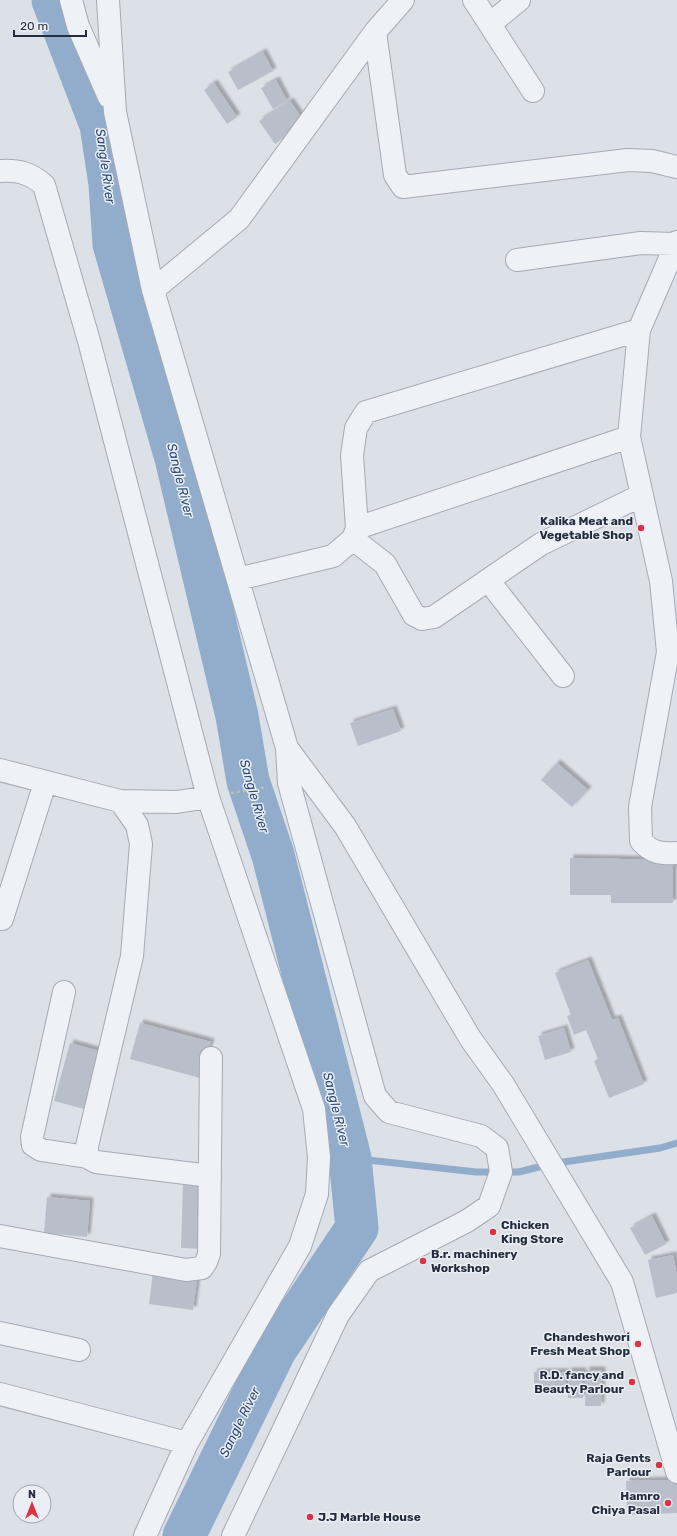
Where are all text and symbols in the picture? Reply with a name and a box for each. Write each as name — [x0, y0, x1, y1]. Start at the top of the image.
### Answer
scale bar — [14, 12, 86, 38]
text: 20 m — [20, 19, 48, 33]
water label: Sangle River — [92, 127, 118, 206]
water label: Sangle River — [163, 442, 197, 520]
place label: Kalika Meat and Vegetable Shop — [539, 514, 633, 542]
marker: Kalika Meat and Vegetable Shop — [636, 523, 646, 533]
water label: Sangle River — [236, 758, 272, 836]
water label: Sangle River — [319, 1071, 353, 1149]
place label: Chicken King Store — [501, 1218, 564, 1246]
marker: Chicken King Store — [488, 1227, 498, 1237]
place label: B.r. machinery Workshop — [431, 1247, 517, 1275]
marker: B.r. machinery Workshop — [418, 1256, 428, 1266]
place label: Chandeshwori Fresh Meat Shop — [530, 1330, 630, 1358]
marker: Chandeshwori Fresh Meat Shop — [633, 1339, 643, 1349]
place label: R.D. fancy and Beauty Parlour — [534, 1368, 625, 1396]
marker: R.D. fancy and Beauty Parlour — [627, 1377, 637, 1387]
water label: Sangle River — [216, 1384, 264, 1460]
place label: Raja Gents Parlour — [586, 1451, 652, 1479]
marker: Raja Gents Parlour — [654, 1460, 664, 1470]
north arrow — [12, 1484, 52, 1524]
text: N — [28, 1488, 36, 1501]
place label: Hamro Chiya Pasal — [592, 1489, 660, 1517]
marker: Hamro Chiya Pasal — [663, 1498, 673, 1508]
place label: J.J Marble House — [318, 1510, 421, 1524]
marker: J.J Marble House — [305, 1512, 315, 1522]

